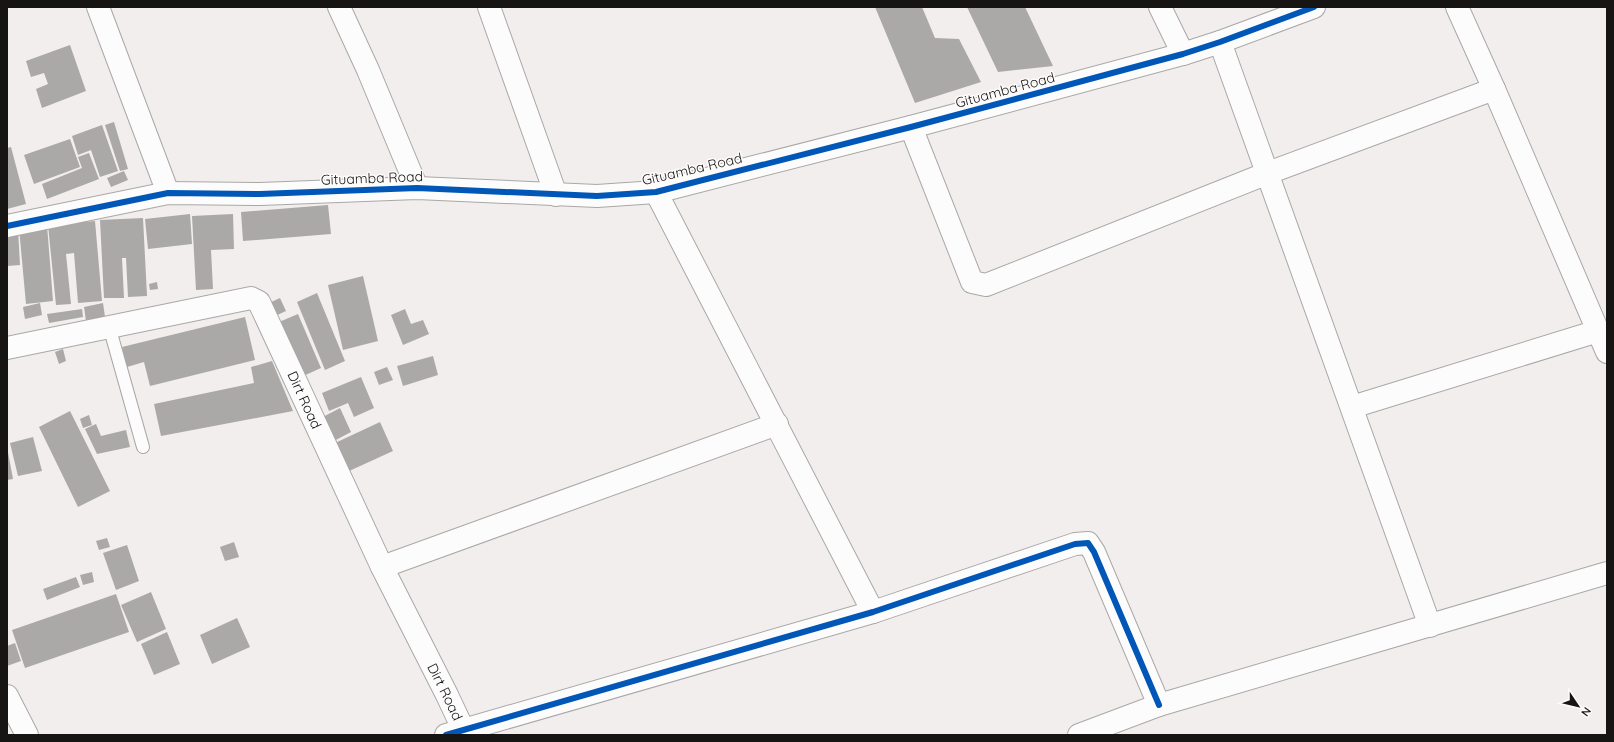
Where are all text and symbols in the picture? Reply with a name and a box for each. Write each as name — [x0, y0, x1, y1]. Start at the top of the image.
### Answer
street label: Gituamba Road — [953, 68, 1057, 112]
street label: Gituamba Road — [640, 149, 744, 189]
street label: Gituamba Road — [321, 167, 423, 189]
street label: Dirt Road — [283, 368, 326, 432]
street label: Dirt Road — [423, 660, 467, 723]
north arrow — [1558, 686, 1598, 726]
text: N — [1578, 704, 1594, 719]

